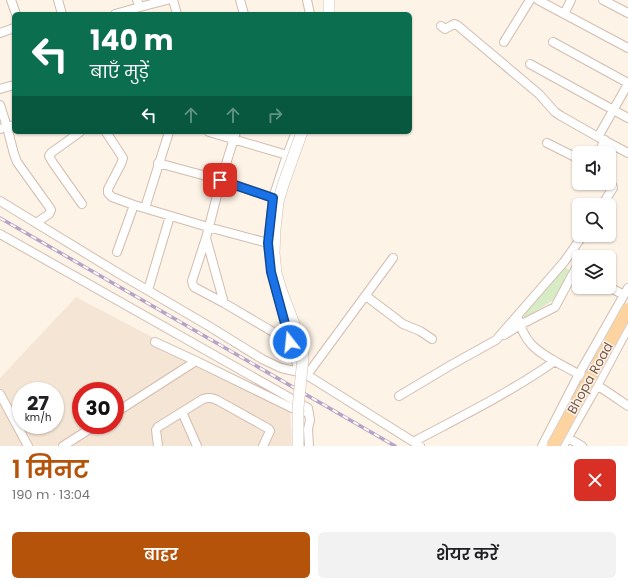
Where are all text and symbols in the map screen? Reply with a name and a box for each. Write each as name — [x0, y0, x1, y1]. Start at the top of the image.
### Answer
text: 140 m — [90, 21, 173, 60]
icon: left — [24, 28, 76, 80]
text: बाएँ मुड़ें — [90, 59, 149, 84]
icon: left — [138, 104, 160, 126]
icon: ahead — [180, 104, 202, 126]
icon: ahead — [222, 104, 244, 126]
icon: right — [264, 104, 286, 126]
map controls — [572, 146, 616, 294]
button: sound — [572, 146, 616, 190]
pin — [203, 163, 237, 197]
icon: arrive — [209, 169, 231, 191]
button: search — [572, 198, 616, 242]
button: layers — [572, 250, 616, 294]
position arrow — [269, 321, 311, 363]
street label: Bhopa Road — [562, 339, 618, 417]
speed limit sign: 30 — [72, 382, 124, 434]
text: 27 — [27, 389, 49, 417]
text: km/h — [25, 410, 51, 425]
text: 1 मिनट — [12, 453, 89, 486]
button: close — [574, 459, 616, 501]
text: 190 m · 13:04 — [12, 485, 90, 504]
button: बाहर — [12, 532, 310, 578]
button: शेयर करें — [318, 532, 616, 578]

